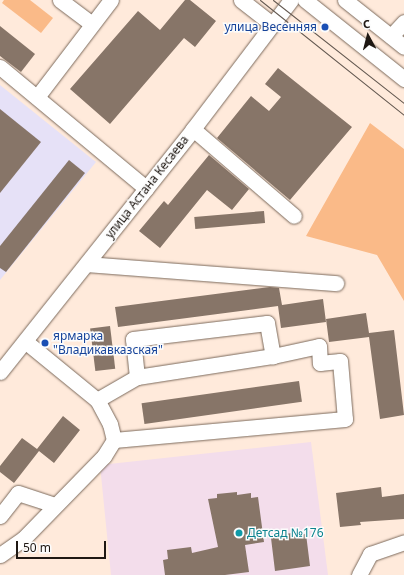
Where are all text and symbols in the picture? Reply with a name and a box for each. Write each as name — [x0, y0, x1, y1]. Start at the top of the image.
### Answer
north arrow — [348, 16, 388, 56]
text: С — [362, 16, 371, 31]
place label: улица Весенняя — [224, 20, 317, 34]
marker: улица Весенняя — [320, 22, 330, 32]
street label: улица Астана Кесаева — [102, 133, 192, 241]
place label: ярмарка "Владикавказская" — [53, 329, 163, 357]
marker: ярмарка "Владикавказская" — [40, 338, 50, 348]
place label: Детсад №176 — [247, 526, 324, 540]
marker: Детсад №176 — [234, 528, 244, 538]
scale bar — [18, 533, 108, 559]
text: 50 m — [23, 539, 51, 556]

